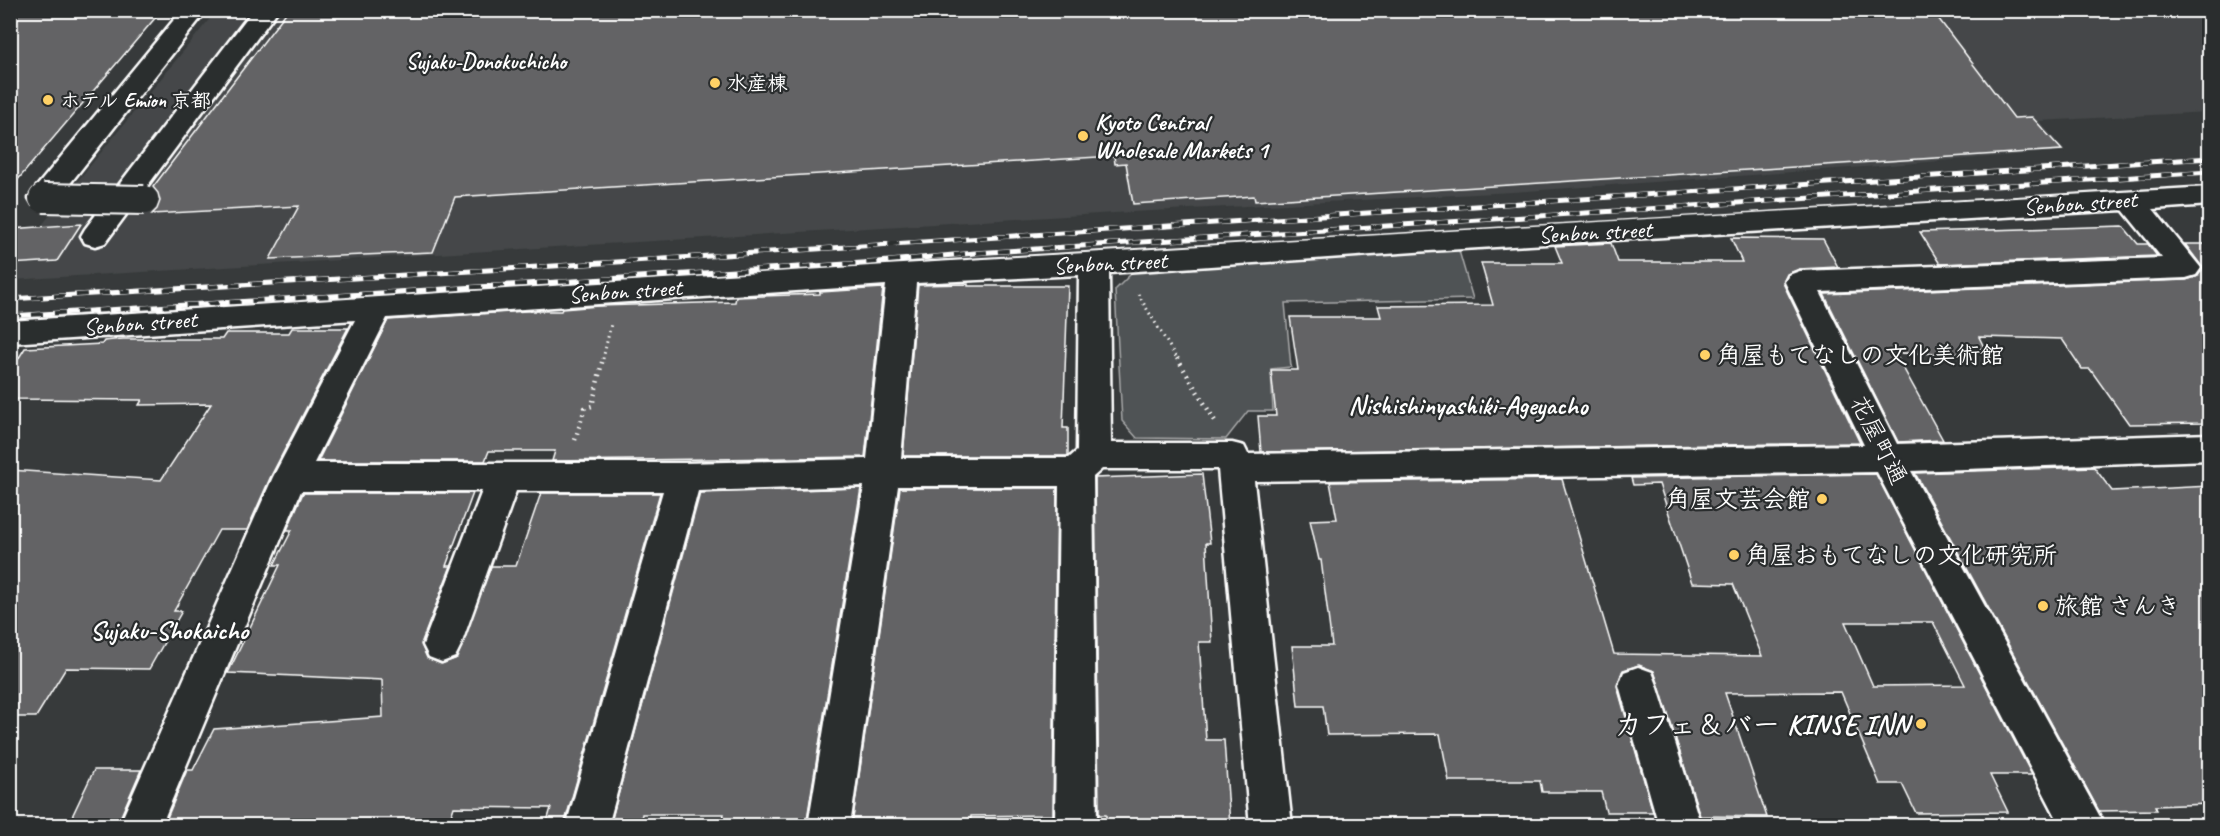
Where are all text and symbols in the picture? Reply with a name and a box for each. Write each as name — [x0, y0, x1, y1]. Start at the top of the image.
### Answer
district label: Sujaku-Donokuchicho — [406, 48, 568, 76]
place label: 水産棟 — [727, 71, 788, 96]
marker: 水産棟 — [708, 76, 722, 90]
place label: ホテル Emion 京都 — [60, 88, 211, 113]
marker: ホテル Emion 京都 — [41, 93, 55, 107]
place label: Kyoto Central Wholesale Markets 1 — [1095, 107, 1271, 165]
marker: Kyoto Central Wholesale Markets 1 — [1076, 129, 1090, 143]
street label: Senbon street — [2022, 184, 2140, 222]
street label: Senbon street — [1537, 214, 1655, 250]
street label: Senbon street — [1052, 245, 1170, 281]
street label: Senbon street — [567, 272, 685, 310]
street label: Senbon street — [82, 304, 200, 342]
place label: 角屋もてなしの文化美術館 — [1717, 340, 2004, 370]
marker: 角屋もてなしの文化美術館 — [1698, 348, 1712, 362]
district label: Nishishinyashiki-Ageyacho — [1349, 389, 1589, 422]
street label: 花屋町通 — [1844, 390, 1914, 490]
place label: 角屋文芸会館 — [1666, 484, 1810, 514]
marker: 角屋文芸会館 — [1815, 492, 1829, 506]
place label: 角屋おもてなしの文化研究所 — [1746, 540, 2057, 570]
marker: 角屋おもてなしの文化研究所 — [1727, 548, 1741, 562]
place label: 旅館 さんき — [2055, 591, 2181, 621]
marker: 旅館 さんき — [2036, 599, 2050, 613]
district label: Sujaku-Shokaicho — [90, 614, 250, 647]
place label: カフェ＆バー KINSE INN — [1614, 707, 1914, 742]
marker: カフェ＆バー KINSE INN — [1914, 717, 1928, 731]

